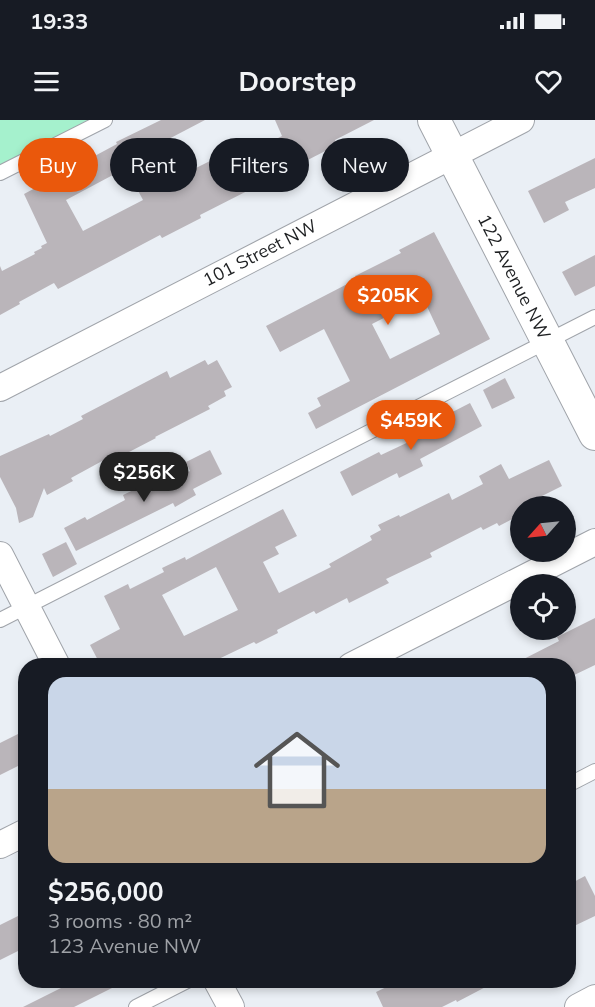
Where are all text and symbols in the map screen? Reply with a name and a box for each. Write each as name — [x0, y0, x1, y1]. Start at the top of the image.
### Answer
text: 19:33 — [30, 7, 88, 35]
text: Doorstep — [238, 64, 357, 98]
icon: menu — [30, 65, 63, 98]
icon: heart — [532, 65, 565, 98]
chip: Buy — [18, 138, 98, 192]
chip: Rent — [110, 138, 197, 192]
chip: Filters — [209, 138, 309, 192]
chip: New — [321, 138, 409, 192]
street label: 122 Avenue NW — [473, 210, 556, 343]
street label: 101 Street NW — [199, 214, 321, 291]
pin: $205K — [346, 275, 430, 326]
text: $205K — [357, 282, 419, 307]
pin: $459K — [369, 400, 453, 451]
text: $459K — [380, 407, 442, 432]
pin: $256K — [102, 452, 186, 503]
text: $256K — [113, 459, 175, 484]
north arrow — [510, 496, 576, 562]
map controls — [510, 496, 576, 640]
button: locate — [510, 574, 576, 640]
icon: home — [243, 716, 351, 824]
text: $256,000 — [48, 875, 164, 908]
text: 3 rooms · 80 m² — [48, 908, 192, 933]
text: 123 Avenue NW — [48, 933, 201, 958]

